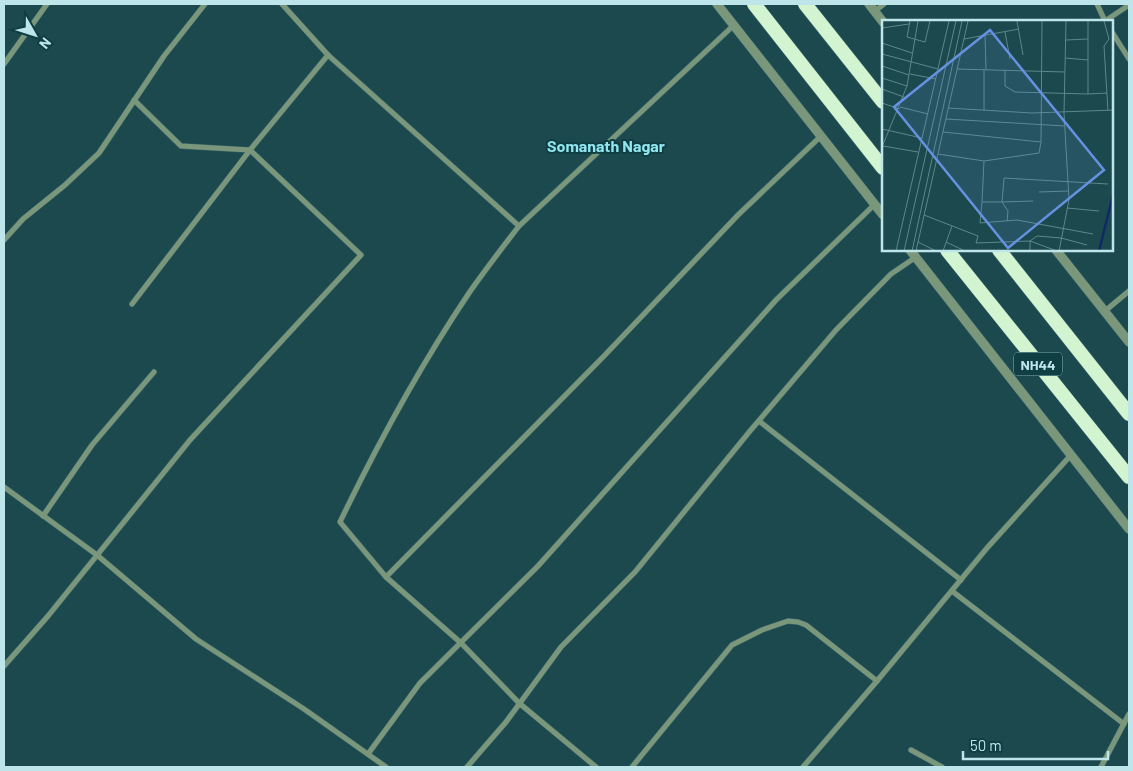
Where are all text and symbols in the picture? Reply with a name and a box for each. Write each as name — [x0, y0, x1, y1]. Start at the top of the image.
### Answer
north arrow — [10, 10, 60, 60]
inset map — [882, 20, 1113, 251]
text: N — [36, 35, 55, 52]
district label: Somanath Nagar — [547, 136, 665, 155]
road number: NH44 — [1014, 352, 1062, 376]
scale bar — [963, 728, 1108, 760]
text: 50 m — [970, 736, 1002, 754]

